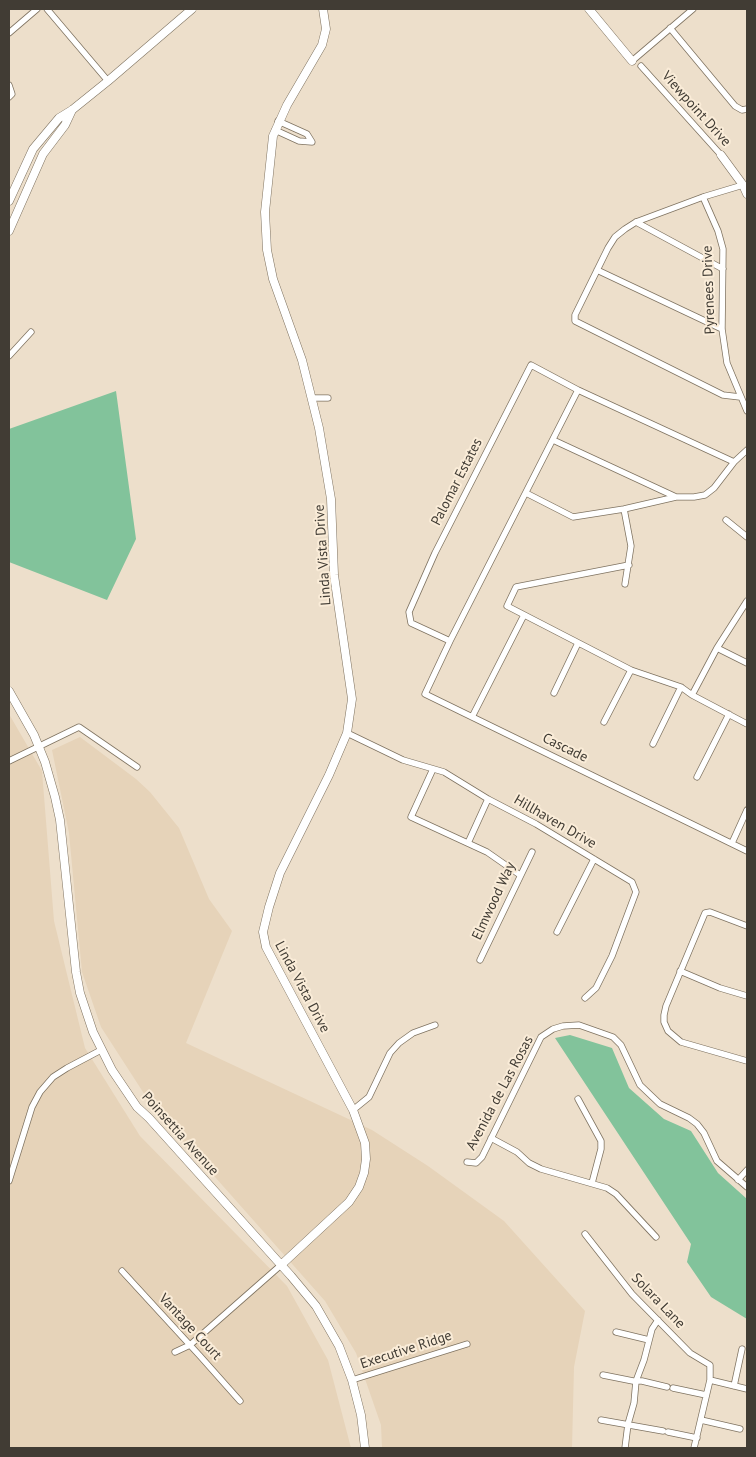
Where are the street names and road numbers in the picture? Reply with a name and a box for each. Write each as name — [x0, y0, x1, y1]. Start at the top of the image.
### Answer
street label: Viewpoint Drive — [658, 68, 734, 150]
street label: Pyrenees Drive — [699, 245, 719, 335]
street label: Palomar Estates — [428, 436, 486, 528]
street label: Linda Vista Drive — [311, 504, 335, 606]
street label: Cascade — [540, 730, 590, 766]
street label: Hillhaven Drive — [511, 792, 599, 852]
street label: Elmwood Way — [469, 859, 519, 943]
street label: Linda Vista Drive — [271, 938, 333, 1036]
street label: Avenida de Las Rosas — [463, 1033, 537, 1153]
street label: Poinsettia Avenue — [138, 1089, 222, 1179]
street label: Solara Lane — [628, 1270, 688, 1332]
street label: Vantage Court — [155, 1290, 225, 1364]
street label: Executive Ridge — [358, 1327, 454, 1373]

